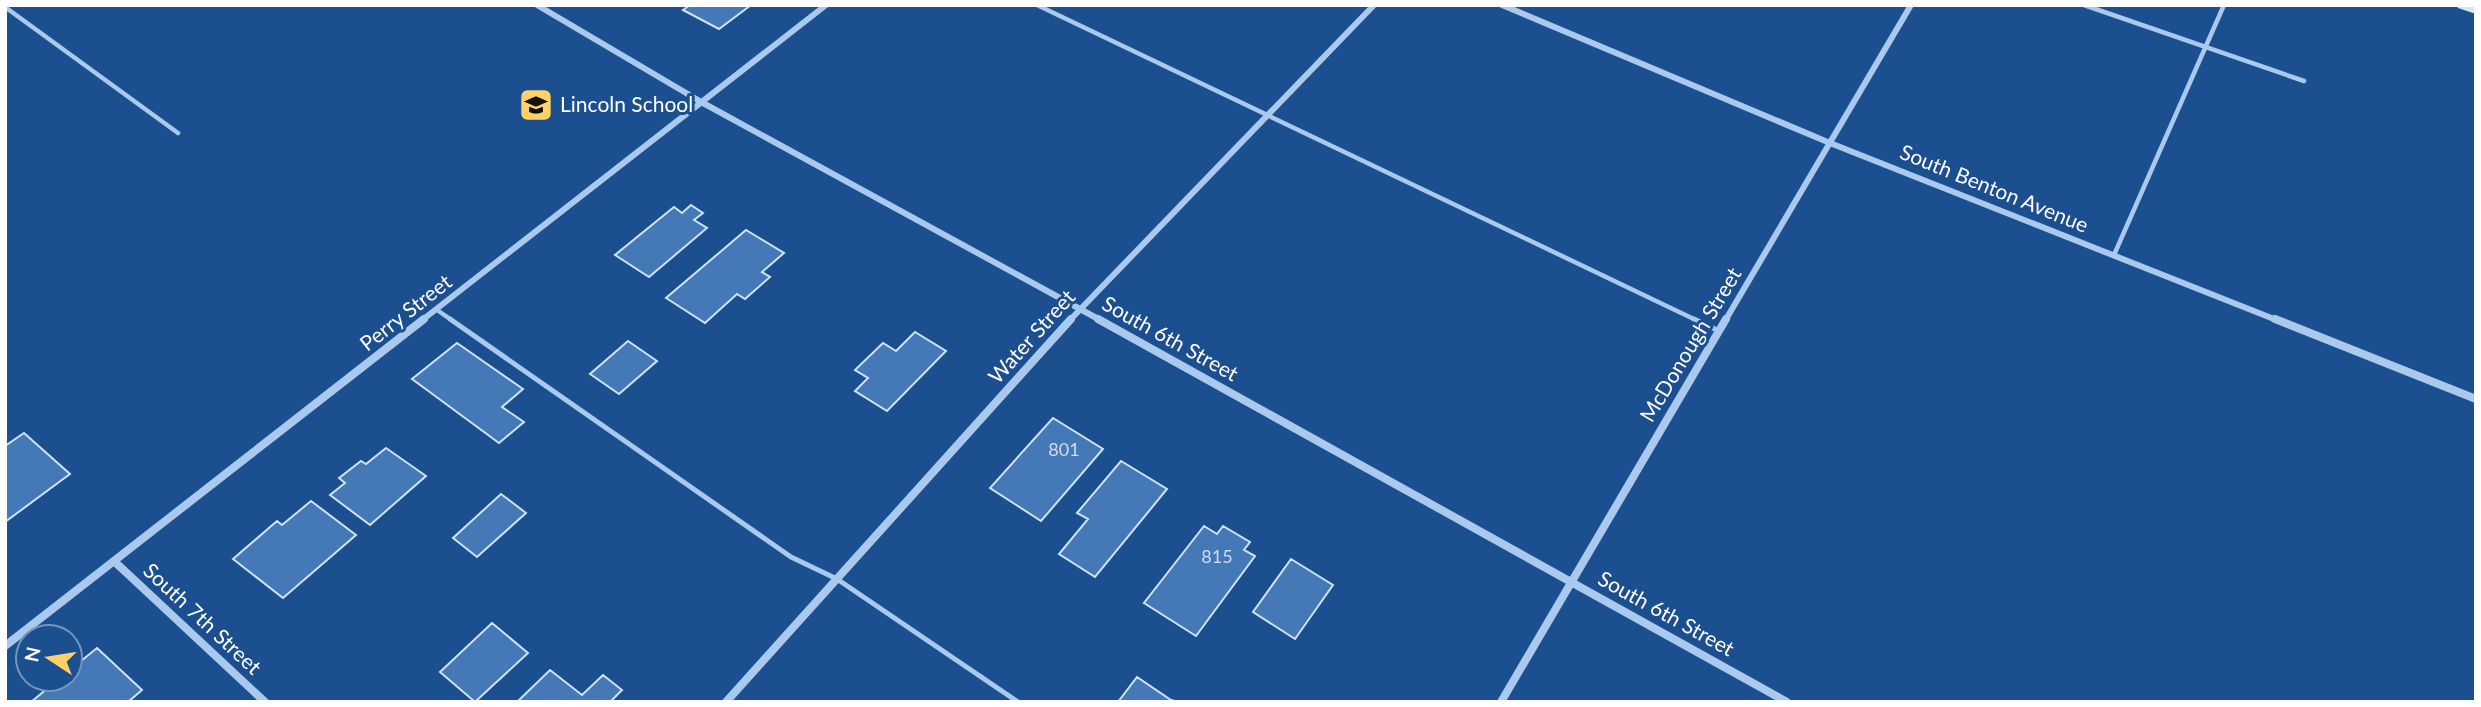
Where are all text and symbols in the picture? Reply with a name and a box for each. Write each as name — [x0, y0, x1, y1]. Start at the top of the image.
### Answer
school or university icon: Lincoln School — [517, 86, 555, 124]
place label: Lincoln School — [560, 91, 693, 116]
street label: South Benton Avenue — [1897, 138, 2092, 237]
street label: McDonough Street — [1634, 262, 1746, 426]
street label: Perry Street — [354, 268, 456, 355]
street label: Water Street — [982, 284, 1080, 388]
street label: South 6th Street — [1098, 290, 1244, 386]
house number: 801 — [1048, 438, 1080, 460]
house number: 815 — [1201, 545, 1233, 567]
street label: South 7th Street — [139, 557, 267, 679]
street label: South 6th Street — [1594, 565, 1740, 661]
north arrow — [14, 623, 84, 693]
text: N — [19, 645, 45, 664]

